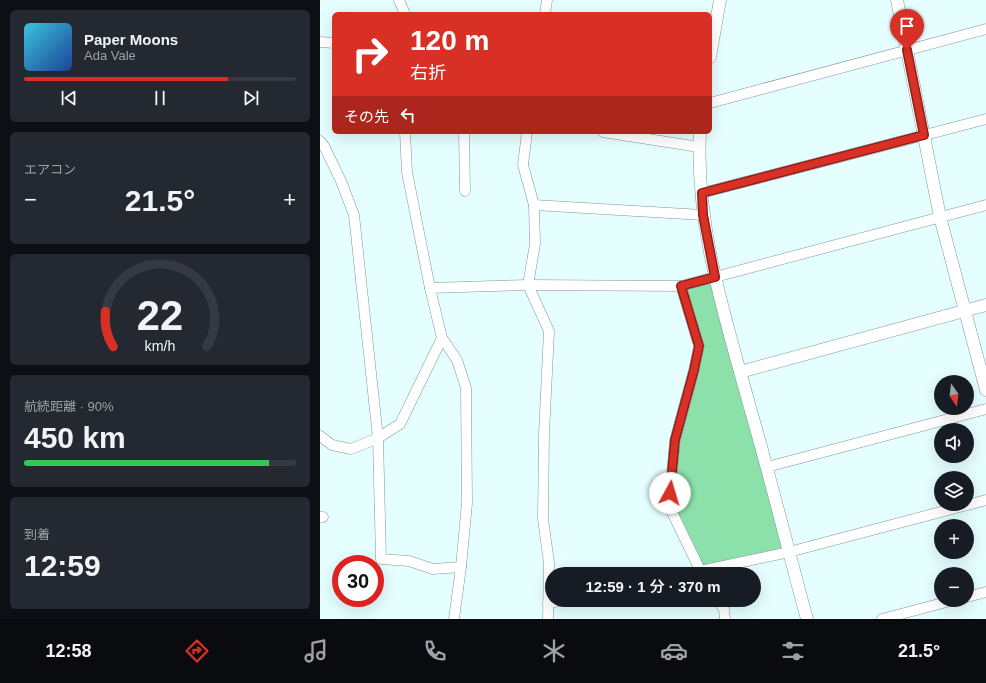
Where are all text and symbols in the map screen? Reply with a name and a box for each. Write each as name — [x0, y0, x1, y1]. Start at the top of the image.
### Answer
pin — [890, 9, 924, 50]
icon: arrive — [896, 15, 918, 37]
text: 120 m — [410, 25, 489, 56]
icon: right — [344, 28, 396, 80]
text: Paper Moons — [84, 31, 178, 48]
text: Ada Vale — [84, 48, 136, 63]
text: 右折 — [410, 63, 446, 83]
icon: previous — [58, 87, 80, 109]
icon: pause — [149, 87, 171, 109]
icon: next — [240, 87, 262, 109]
icon: left — [397, 104, 419, 126]
text: その先 — [344, 108, 389, 125]
text: エアコン — [24, 162, 76, 177]
text: 21.5° — [125, 184, 195, 217]
text: − — [24, 187, 37, 212]
text: + — [283, 187, 296, 212]
text: 22 — [137, 292, 183, 339]
text: km/h — [145, 338, 176, 354]
north arrow — [934, 375, 974, 415]
map controls — [934, 375, 974, 607]
text: 航続距離 · 90% — [24, 399, 114, 414]
text: 450 km — [24, 421, 126, 454]
button: sound — [934, 423, 974, 463]
button: layers — [934, 471, 974, 511]
position arrow — [649, 472, 691, 514]
button: + — [934, 519, 974, 559]
text: 到着 — [24, 527, 50, 542]
text: 12:59 — [24, 549, 101, 582]
speed limit sign: 30 — [332, 555, 384, 607]
button: − — [934, 567, 974, 607]
text: 12:59 · 1 分 · 370 m — [585, 578, 721, 595]
icon: directions — [183, 637, 211, 665]
icon: music — [302, 637, 330, 665]
icon: phone — [421, 637, 449, 665]
icon: climate — [540, 637, 568, 665]
icon: car — [660, 637, 688, 665]
icon: filters — [779, 637, 807, 665]
text: 12:58 — [46, 641, 92, 661]
text: 21.5° — [898, 641, 940, 661]

